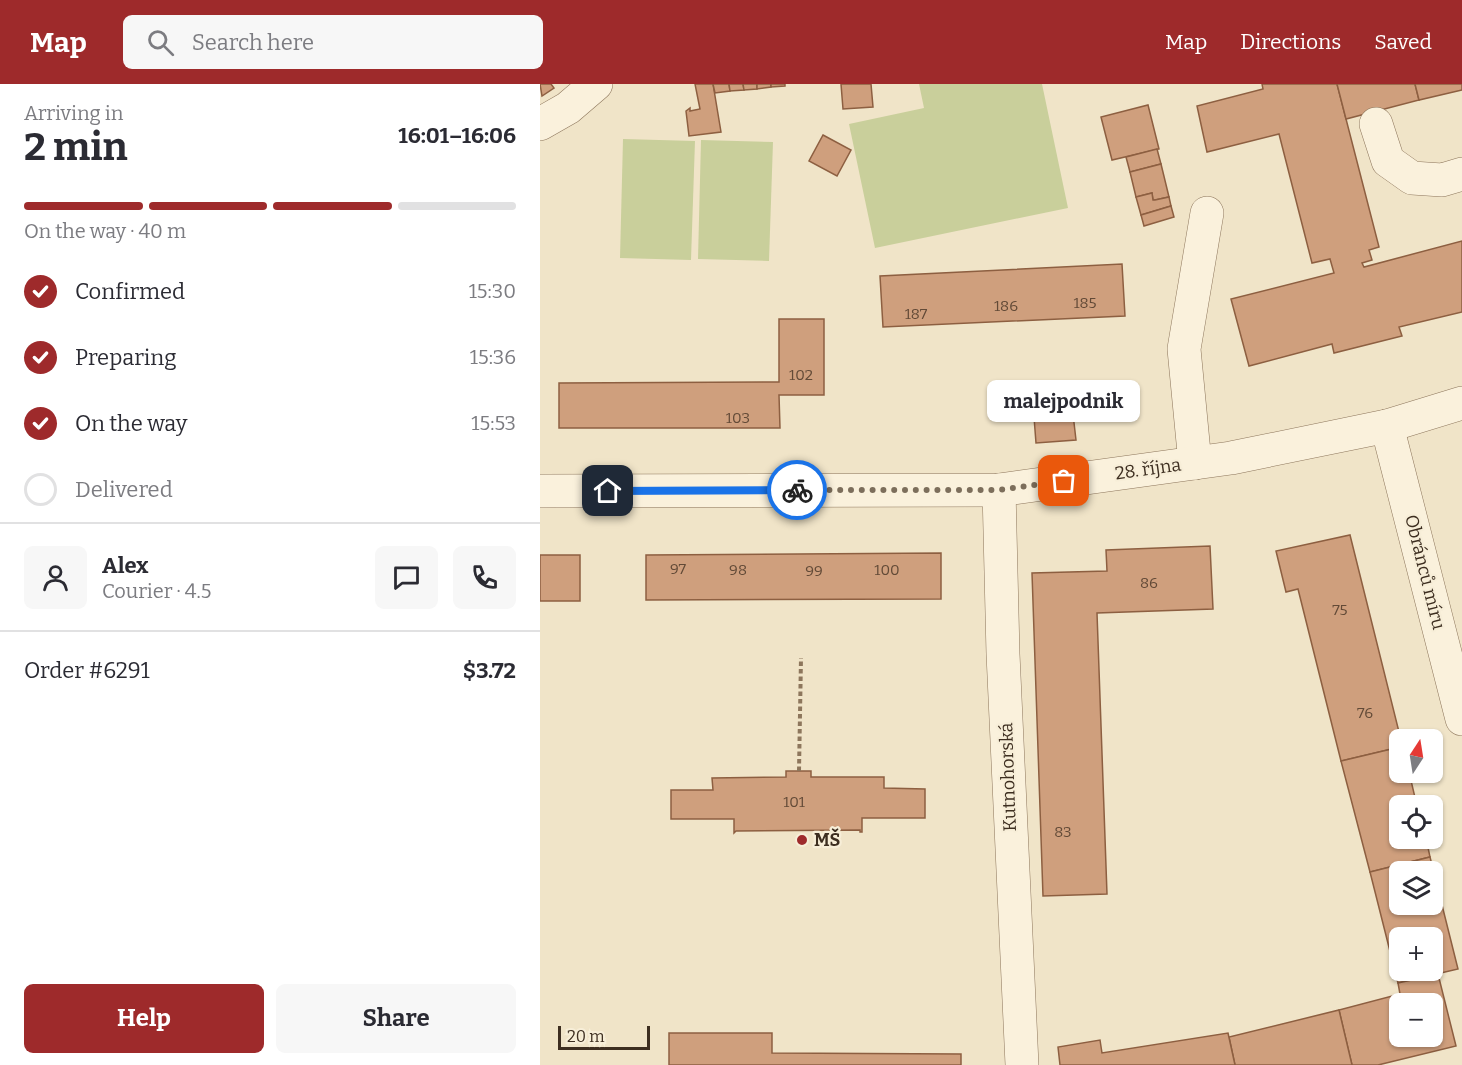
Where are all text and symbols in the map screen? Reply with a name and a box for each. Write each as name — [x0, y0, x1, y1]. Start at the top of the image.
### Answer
search box — [123, 15, 543, 69]
text: Map — [30, 26, 87, 59]
icon: search — [144, 26, 177, 59]
text: Search here — [192, 29, 314, 56]
text: Map — [1165, 29, 1207, 55]
text: Directions — [1240, 29, 1341, 55]
text: Saved — [1374, 29, 1432, 55]
text: Arriving in — [24, 101, 123, 125]
text: 16:01–16:06 — [398, 122, 516, 149]
text: 2 min — [24, 124, 128, 170]
text: On the way · 40 m — [24, 219, 186, 243]
icon: check — [24, 275, 57, 308]
text: Confirmed — [75, 278, 185, 305]
text: 15:30 — [469, 279, 516, 303]
house number: 185 — [1073, 294, 1097, 312]
house number: 186 — [994, 297, 1018, 315]
house number: 187 — [905, 305, 928, 323]
icon: check — [24, 341, 57, 374]
text: Preparing — [75, 344, 177, 371]
text: 15:36 — [470, 345, 516, 369]
house number: 102 — [789, 366, 813, 384]
callout: malejpodnik — [988, 379, 1140, 421]
text: malejpodnik — [1003, 389, 1124, 413]
icon: check — [24, 407, 57, 440]
house number: 103 — [726, 409, 750, 427]
text: On the way — [75, 410, 187, 437]
text: 15:53 — [471, 411, 516, 435]
street label: 28. října — [1114, 453, 1183, 485]
pin — [1038, 455, 1089, 506]
courier — [767, 460, 827, 520]
icon: bag — [1047, 464, 1080, 497]
pin — [582, 465, 633, 516]
icon: home — [591, 474, 624, 507]
icon: bike — [781, 474, 814, 507]
text: Delivered — [75, 476, 173, 503]
street label: Obránců míru — [1400, 512, 1450, 632]
button: person — [24, 546, 87, 609]
button: chat — [375, 546, 438, 609]
button: phone — [453, 546, 516, 609]
text: Alex — [102, 552, 148, 579]
house number: 97 — [670, 560, 687, 578]
house number: 98 — [729, 561, 747, 579]
house number: 100 — [874, 561, 900, 579]
house number: 99 — [805, 562, 823, 580]
house number: 86 — [1140, 574, 1158, 592]
text: Courier · 4.5 — [102, 579, 211, 603]
house number: 75 — [1332, 601, 1348, 619]
text: Order #6291 — [24, 657, 150, 684]
text: $3.72 — [463, 657, 516, 684]
house number: 76 — [1357, 704, 1373, 722]
street label: Kutnohorská — [995, 722, 1021, 832]
north arrow — [1389, 729, 1443, 783]
map controls — [1389, 729, 1443, 1047]
house number: 101 — [783, 793, 805, 811]
button: locate — [1389, 795, 1443, 849]
house number: 83 — [1054, 823, 1072, 841]
place label: MŠ — [814, 828, 840, 851]
marker: MŠ — [795, 833, 809, 847]
button: layers — [1389, 861, 1443, 915]
button: + — [1389, 927, 1443, 981]
button: Help — [24, 984, 264, 1053]
button: Share — [276, 984, 516, 1053]
button: − — [1389, 993, 1443, 1047]
scale bar — [558, 1023, 650, 1050]
text: 20 m — [567, 1027, 604, 1046]

